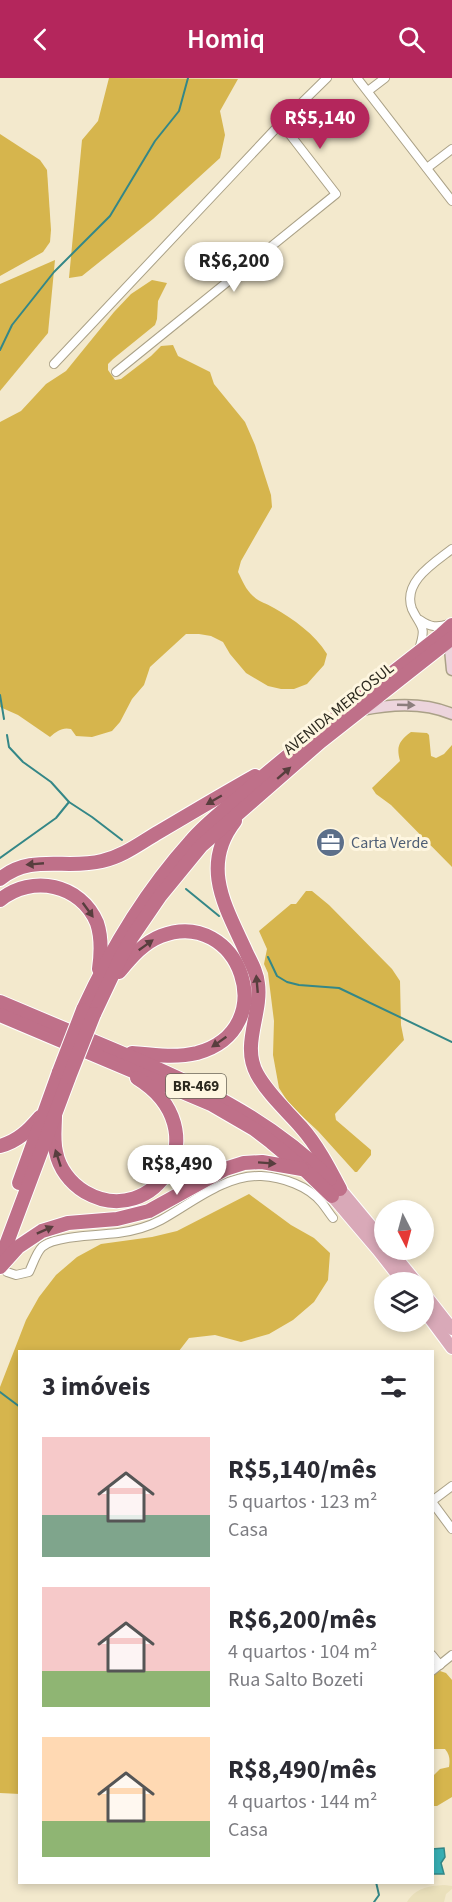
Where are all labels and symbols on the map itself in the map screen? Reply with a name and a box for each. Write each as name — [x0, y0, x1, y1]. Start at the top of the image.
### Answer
pin: R$5,140 — [265, 99, 375, 150]
pin: R$6,200 — [179, 242, 289, 293]
street label: AVENIDA MERCOSUL — [279, 657, 399, 760]
one-way arrow — [396, 701, 415, 710]
one-way arrow — [276, 766, 291, 780]
one-way arrow — [206, 794, 222, 805]
office icon: Carta Verde — [314, 826, 346, 858]
place label: Carta Verde — [351, 832, 428, 854]
one-way arrow — [26, 859, 45, 869]
one-way arrow — [82, 902, 94, 918]
one-way arrow — [138, 939, 154, 951]
one-way arrow — [252, 975, 262, 994]
one-way arrow — [211, 1036, 227, 1048]
road number: BR-469 — [166, 1074, 226, 1098]
pin: R$8,490 — [122, 1145, 232, 1196]
one-way arrow — [53, 1149, 62, 1167]
one-way arrow — [258, 1158, 277, 1168]
north arrow — [374, 1200, 434, 1260]
one-way arrow — [36, 1226, 53, 1235]

